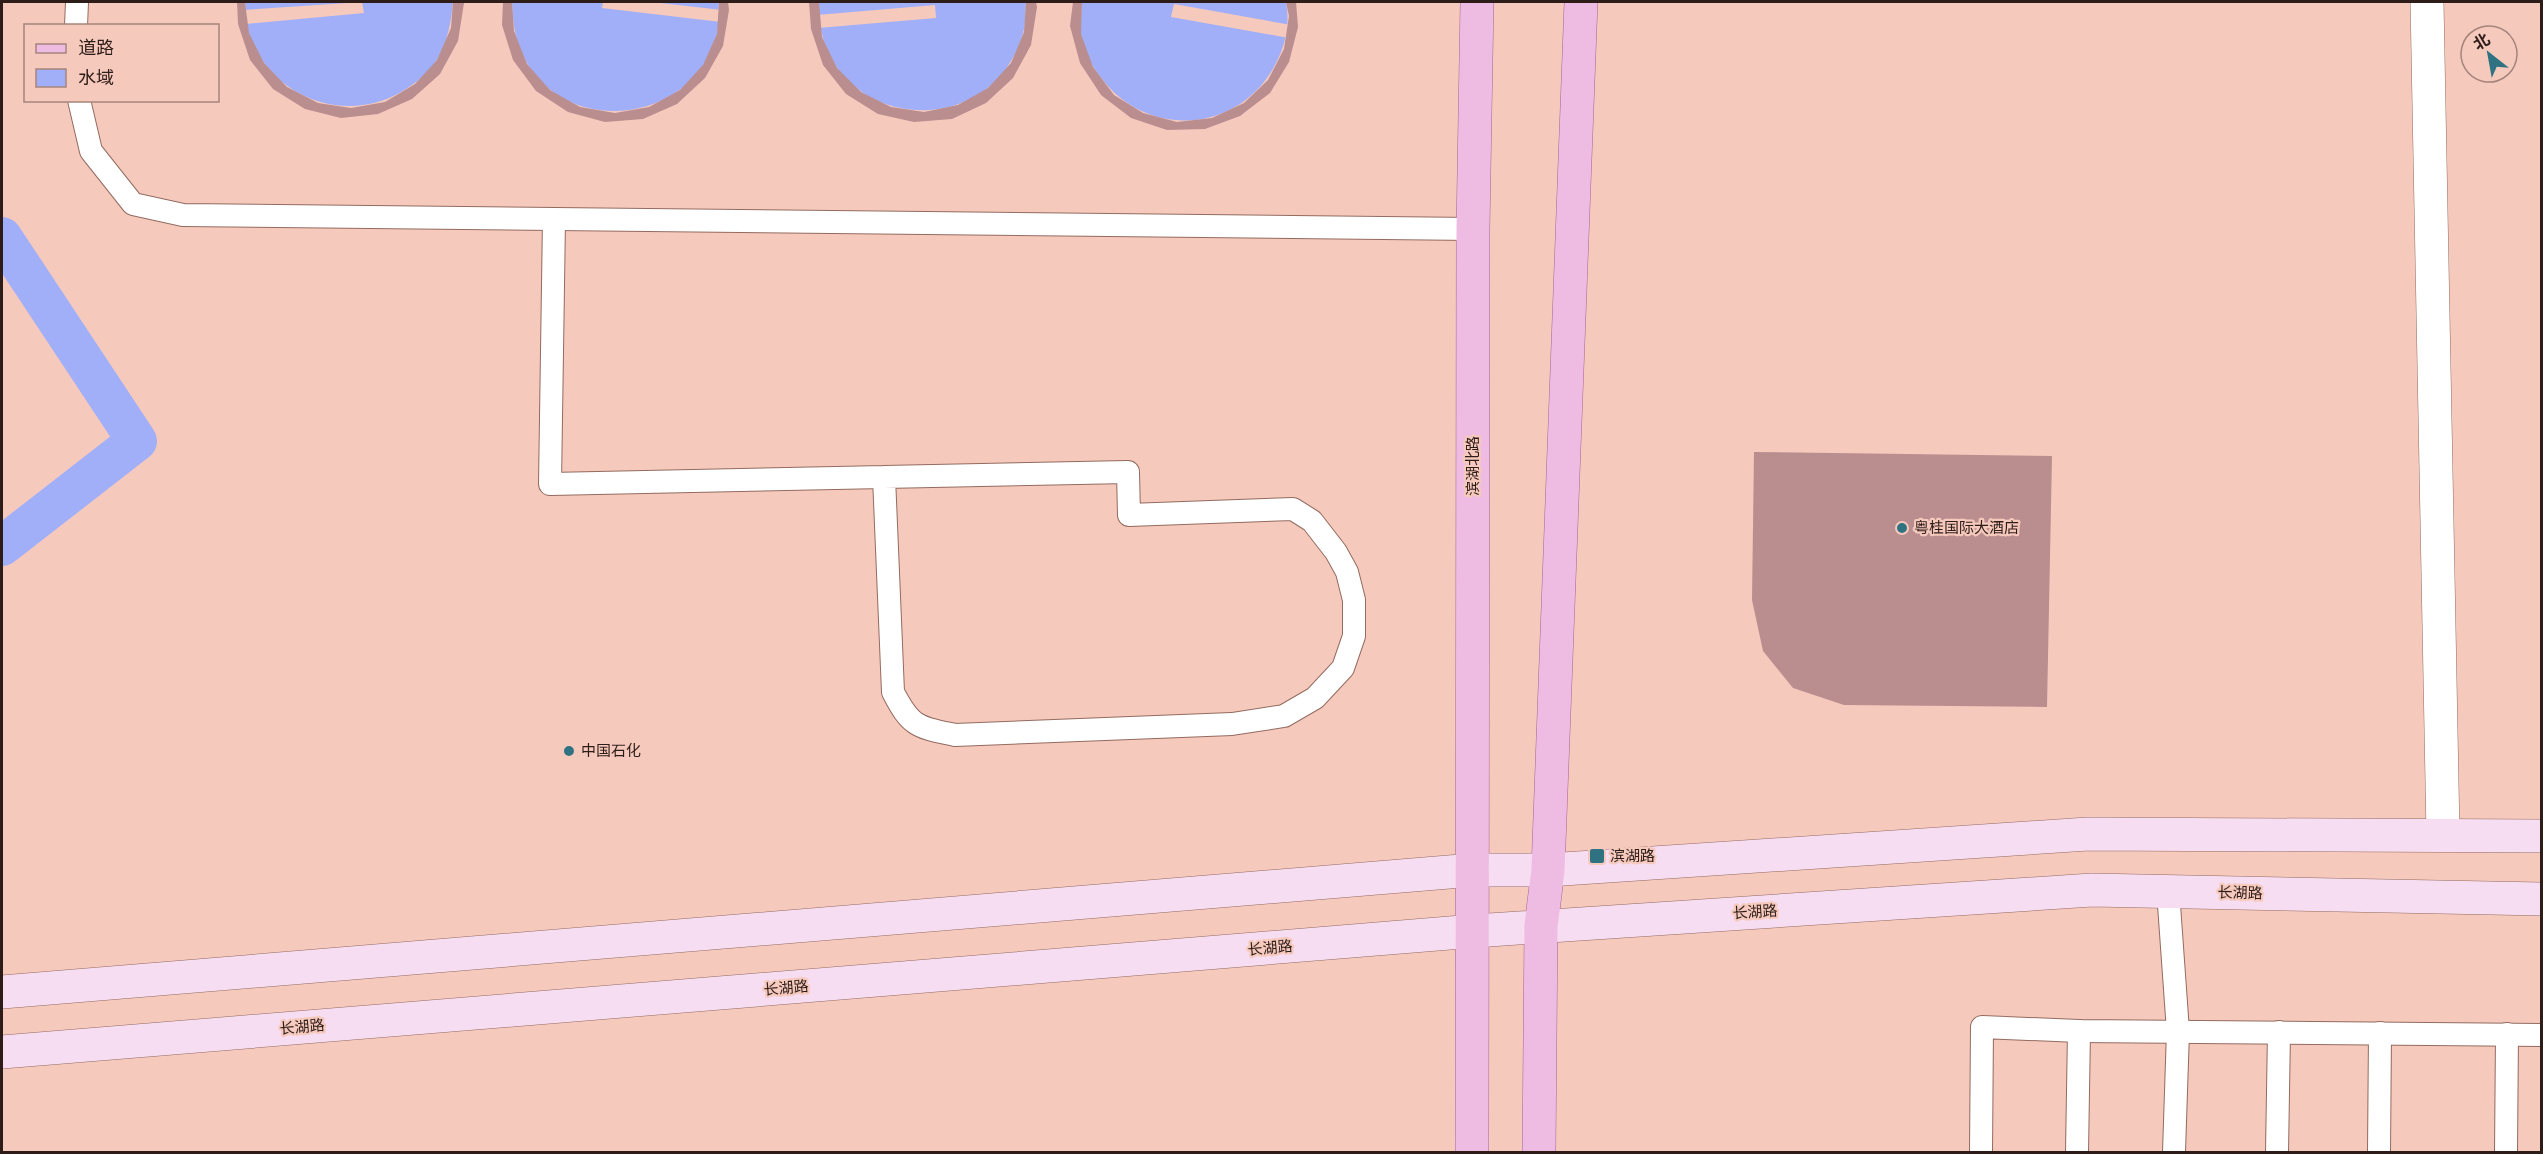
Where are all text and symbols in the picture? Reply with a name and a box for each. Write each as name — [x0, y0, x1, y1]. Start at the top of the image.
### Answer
legend — [24, 24, 219, 102]
north arrow — [2459, 24, 2519, 84]
text: 北 — [2469, 28, 2493, 54]
text: 道路 — [78, 36, 114, 59]
text: 水域 — [78, 66, 114, 89]
street label: 滨湖北路 — [1463, 436, 1482, 496]
place label: 粤桂国际大酒店 — [1914, 518, 2019, 537]
marker: 粤桂国际大酒店 — [1895, 521, 1909, 535]
place label: 中国石化 — [581, 741, 641, 760]
marker: 中国石化 — [562, 744, 576, 758]
place label: 滨湖路 — [1610, 846, 1655, 865]
marker: 滨湖路 — [1588, 847, 1606, 865]
street label: 长湖路 — [2217, 883, 2263, 902]
street label: 长湖路 — [1732, 900, 1778, 923]
street label: 长湖路 — [1247, 936, 1293, 959]
street label: 长湖路 — [763, 976, 809, 999]
street label: 长湖路 — [279, 1015, 325, 1038]

